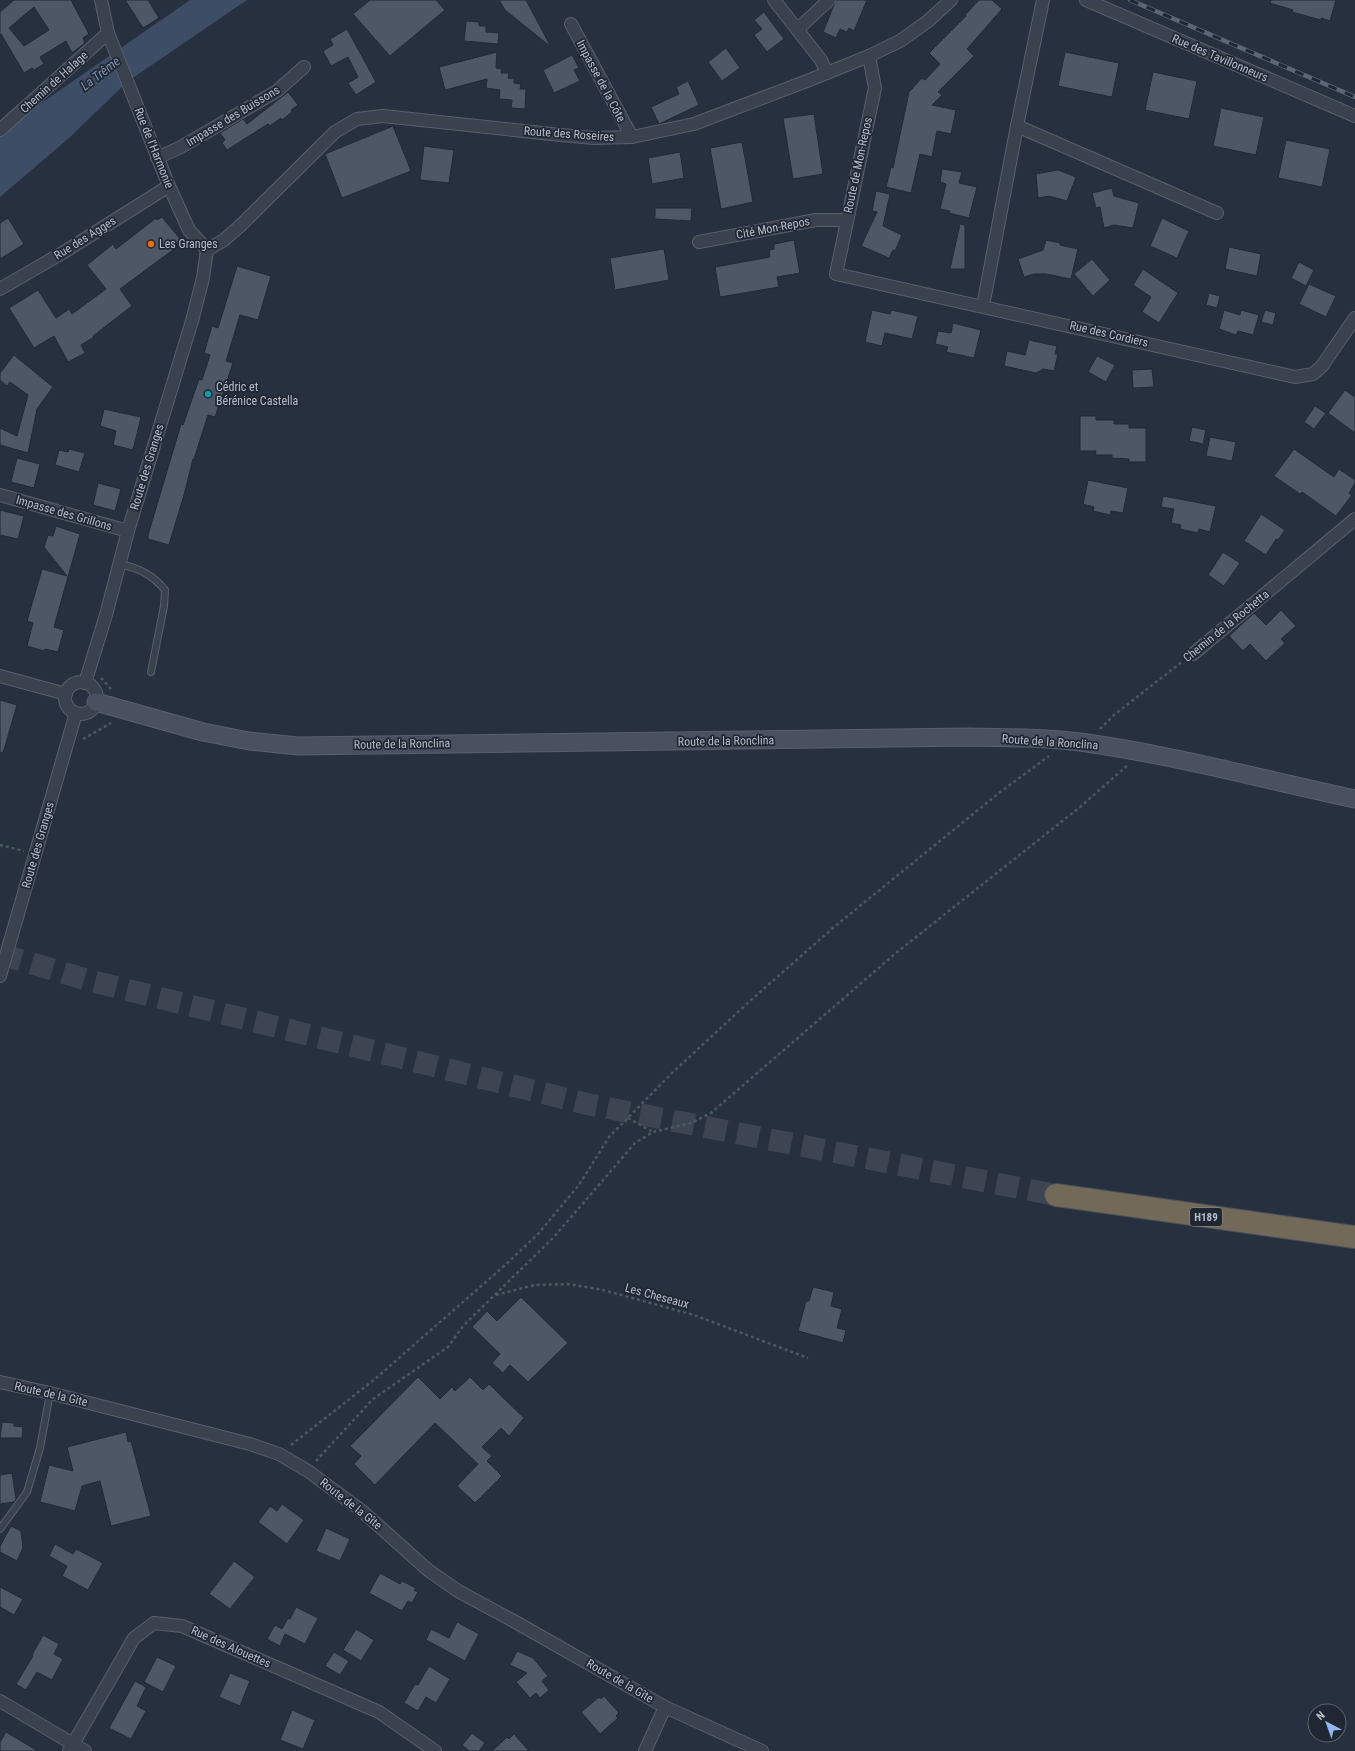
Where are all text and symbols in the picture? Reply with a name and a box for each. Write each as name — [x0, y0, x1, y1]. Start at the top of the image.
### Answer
street label: Rue des Tavillonneurs — [1170, 31, 1270, 85]
street label: Impasse de la Côte — [574, 38, 629, 125]
street label: Chemin de Halage — [17, 48, 91, 116]
water label: La Trême — [78, 53, 123, 93]
street label: Impasse des Buissons — [184, 83, 282, 149]
street label: Rue de l'Harmonie — [131, 106, 177, 191]
street label: Route de Mon-Repos — [841, 116, 875, 214]
street label: Route des Roseires — [523, 124, 615, 144]
street label: Rue des Agges — [52, 213, 118, 263]
street label: Cité Mon-Repos — [735, 214, 811, 242]
place label: Les Granges — [159, 237, 218, 251]
marker: Les Granges — [146, 239, 156, 249]
street label: Rue des Cordiers — [1068, 318, 1150, 350]
place label: Cédric et Bérénice Castella — [216, 380, 299, 408]
marker: Cédric et Bérénice Castella — [203, 389, 213, 399]
street label: Route des Granges — [127, 422, 167, 512]
street label: Impasse des Grillons — [14, 493, 114, 533]
street label: Chemin de la Rochetta — [1180, 587, 1272, 665]
street label: Route de la Ronclina — [1001, 732, 1099, 752]
street label: Route de la Ronclina — [678, 733, 775, 749]
street label: Route de la Ronclina — [354, 736, 451, 752]
street label: Route des Granges — [19, 800, 57, 890]
road number: H189 — [1190, 1208, 1222, 1226]
street label: Les Cheseaux — [623, 1281, 691, 1311]
street label: Route de la Gîte — [13, 1379, 89, 1409]
street label: Route de la Gîte — [317, 1475, 385, 1533]
street label: Rue des Alouettes — [189, 1623, 273, 1671]
street label: Route de la Gîte — [584, 1656, 656, 1706]
north arrow — [1307, 1703, 1347, 1743]
text: N — [1314, 1709, 1328, 1723]

